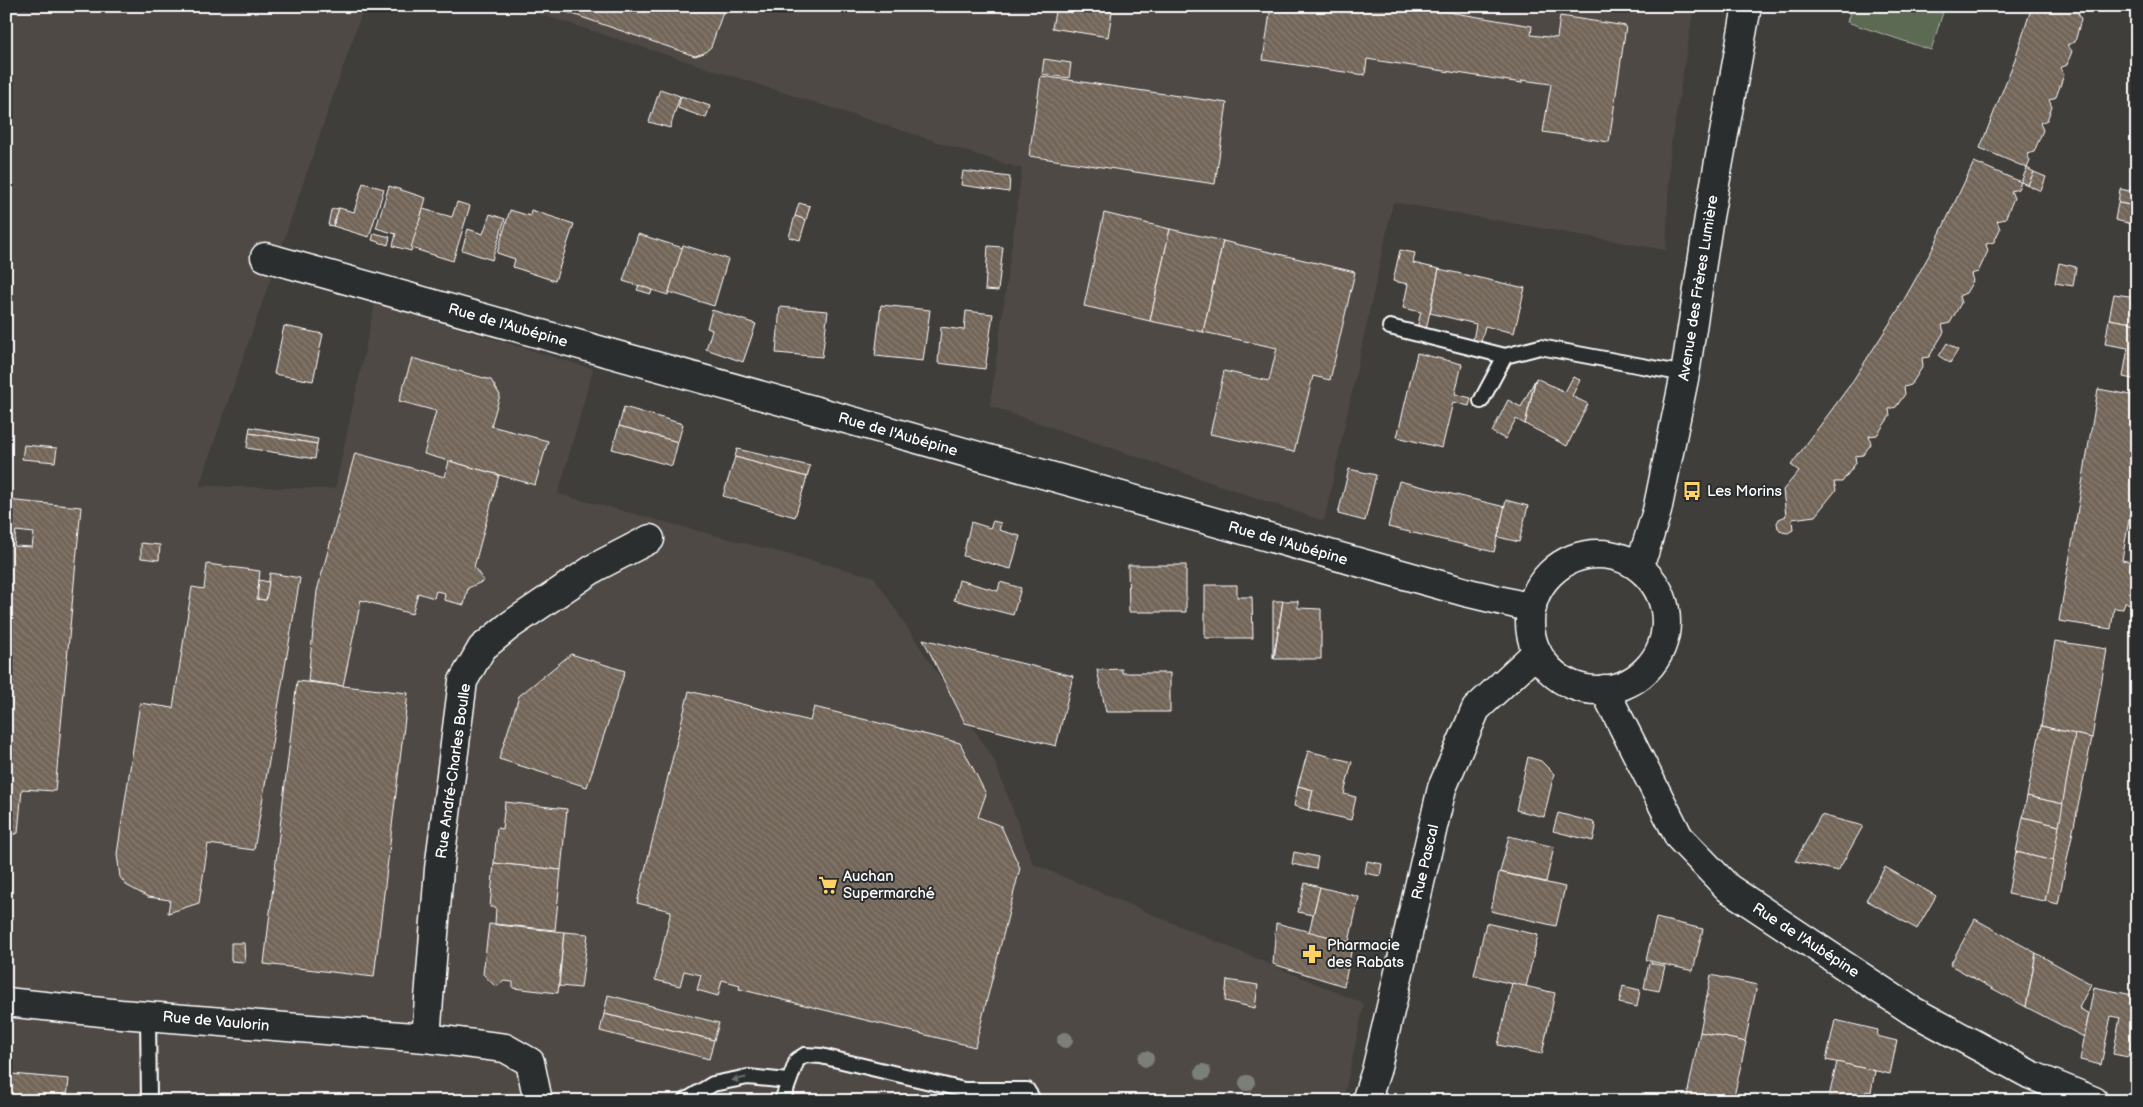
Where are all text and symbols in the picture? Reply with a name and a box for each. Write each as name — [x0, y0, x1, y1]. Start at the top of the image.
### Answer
street label: Avenue des Frères Lumière — [1674, 194, 1723, 382]
street label: Rue de l'Aubépine — [446, 299, 570, 352]
street label: Rue de l'Aubépine — [836, 408, 960, 461]
bus stop icon: Les Morins — [1681, 480, 1703, 502]
place label: Les Morins — [1707, 482, 1782, 501]
street label: Rue de l'Aubépine — [1226, 517, 1350, 570]
street label: Rue André-Charles Boulle — [432, 682, 475, 860]
street label: Rue Pascal — [1408, 823, 1443, 902]
place label: Auchan Supermarché — [843, 867, 935, 903]
supermarket icon: Auchan Supermarché — [817, 874, 839, 896]
street label: Rue de l'Aubépine — [1749, 899, 1863, 982]
place label: Pharmacie des Rabats — [1327, 936, 1405, 972]
pharmacy icon: Pharmacie des Rabats — [1301, 943, 1323, 965]
street label: Rue de Vaulorin — [162, 1007, 270, 1036]
one-way arrow — [731, 1075, 747, 1083]

